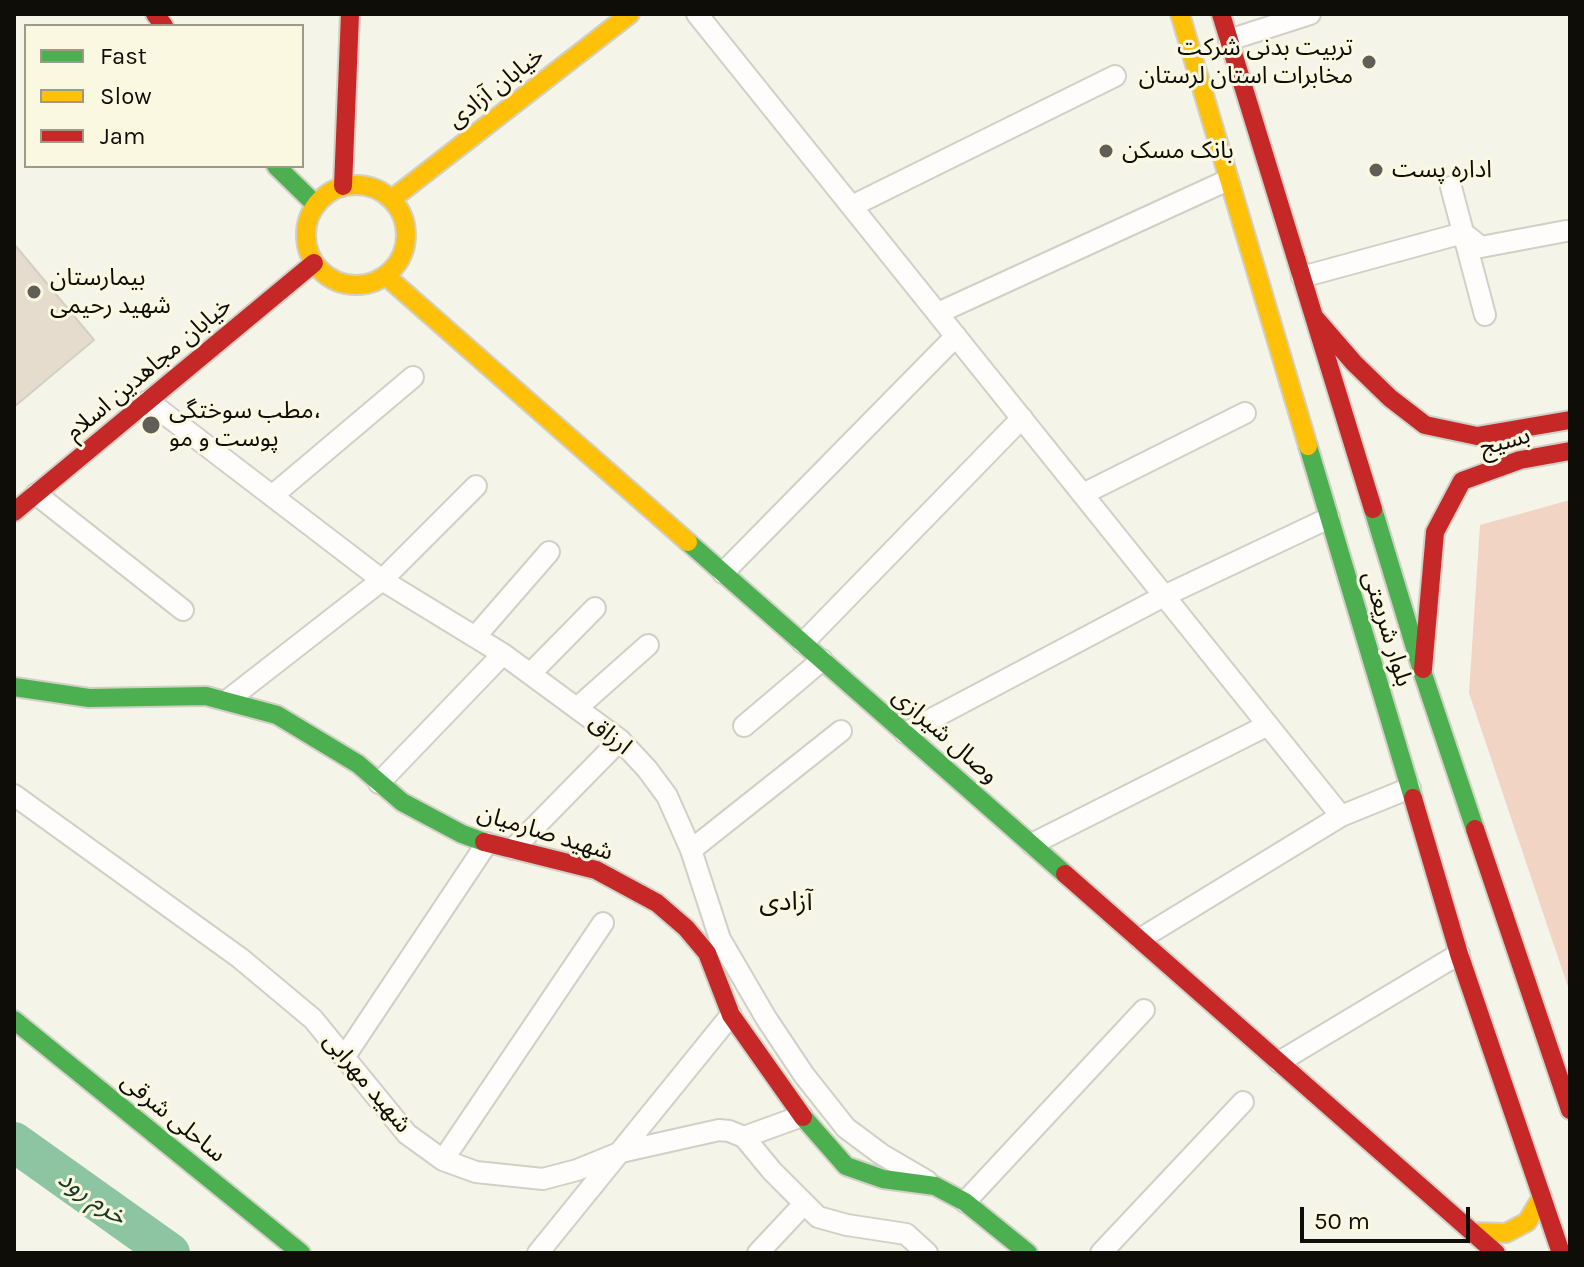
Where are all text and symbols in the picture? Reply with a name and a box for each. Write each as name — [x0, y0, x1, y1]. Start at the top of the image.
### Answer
legend — [24, 24, 304, 168]
place label: تربیت بدنی شرکت مخابرات استان لرستان — [1139, 34, 1353, 90]
street label: خیابان آزادی — [442, 41, 550, 135]
text: Fast — [100, 42, 147, 70]
marker: تربیت بدنی شرکت مخابرات استان لرستان — [1360, 53, 1378, 71]
text: Slow — [100, 82, 152, 110]
text: Jam — [100, 122, 145, 150]
place label: بانک مسکن — [1122, 137, 1234, 165]
marker: بانک مسکن — [1097, 142, 1115, 160]
place label: اداره پست — [1392, 156, 1492, 184]
marker: اداره پست — [1367, 161, 1385, 179]
place label: بیمارستان شهید رحیمی — [50, 264, 171, 320]
marker: بیمارستان شهید رحیمی — [25, 283, 43, 301]
street label: خیابان مجاهدین اسلام — [60, 291, 238, 447]
place label: مطب سوختگی، پوست و مو — [169, 397, 322, 453]
marker: مطب سوختگی، پوست و مو — [140, 414, 162, 436]
street label: بسیج — [1476, 421, 1534, 463]
street label: بلوار شریعتی — [1356, 568, 1418, 690]
street label: وصال شیرازی — [886, 682, 1004, 790]
street label: ارزاق — [583, 709, 637, 761]
street label: شهید صارمیان — [474, 799, 616, 867]
district label: آزادی — [759, 887, 813, 919]
street label: شهید مهرابی — [317, 1027, 417, 1139]
street label: ساحلی شرقی — [115, 1067, 231, 1169]
water label: خرم رود — [52, 1163, 132, 1233]
scale bar — [1304, 1191, 1474, 1241]
text: 50 m — [1314, 1207, 1370, 1235]

